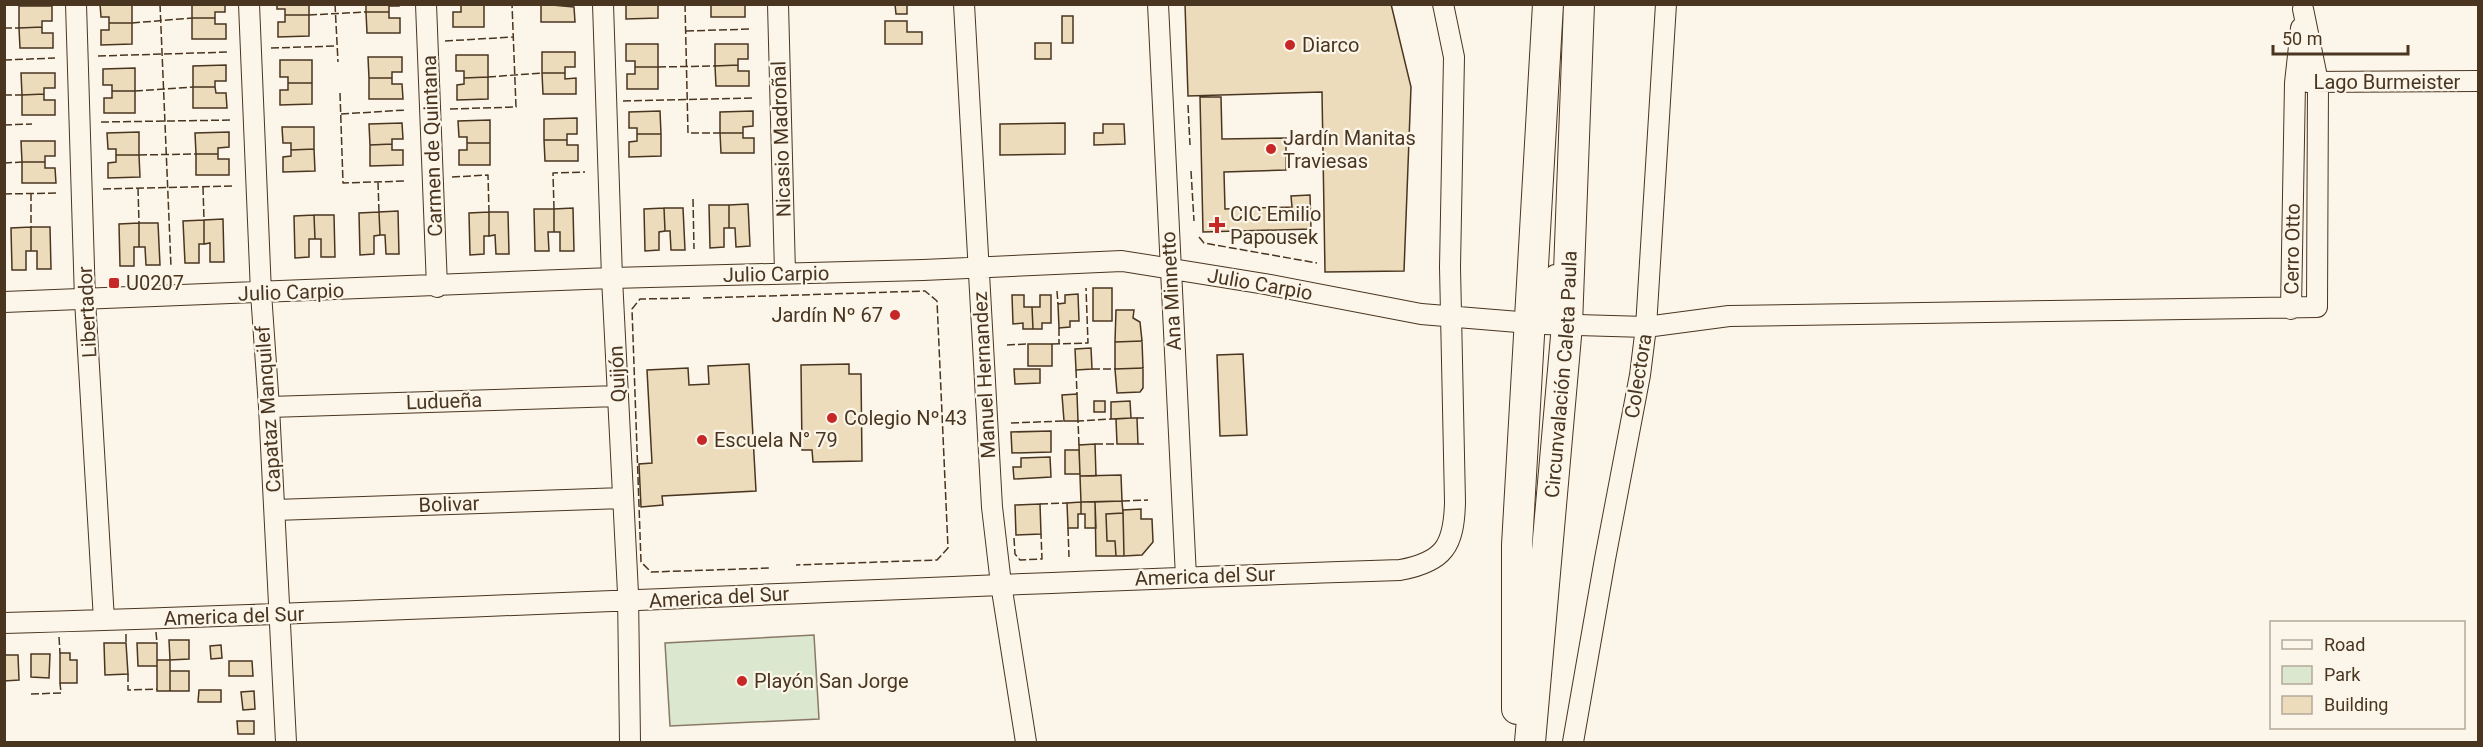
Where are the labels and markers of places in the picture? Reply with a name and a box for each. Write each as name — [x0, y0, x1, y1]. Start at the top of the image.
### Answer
place label: Diarco — [1302, 33, 1359, 57]
marker: Diarco — [1283, 38, 1297, 52]
place label: Jardín Manitas Traviesas — [1283, 126, 1416, 173]
marker: Jardín Manitas Traviesas — [1264, 142, 1278, 156]
place label: CIC Emilio Papousek — [1230, 202, 1321, 249]
marker: CIC Emilio Papousek — [1208, 216, 1226, 234]
place label: U0207 — [126, 271, 184, 295]
marker: U0207 — [107, 276, 121, 290]
place label: Jardín Nº 67 — [771, 303, 883, 327]
marker: Jardín Nº 67 — [888, 308, 902, 322]
place label: Colegio Nº 43 — [844, 406, 967, 430]
marker: Colegio Nº 43 — [825, 411, 839, 425]
place label: Escuela N° 79 — [714, 428, 838, 452]
marker: Escuela N° 79 — [695, 433, 709, 447]
place label: Playón San Jorge — [754, 669, 909, 693]
marker: Playón San Jorge — [735, 674, 749, 688]

